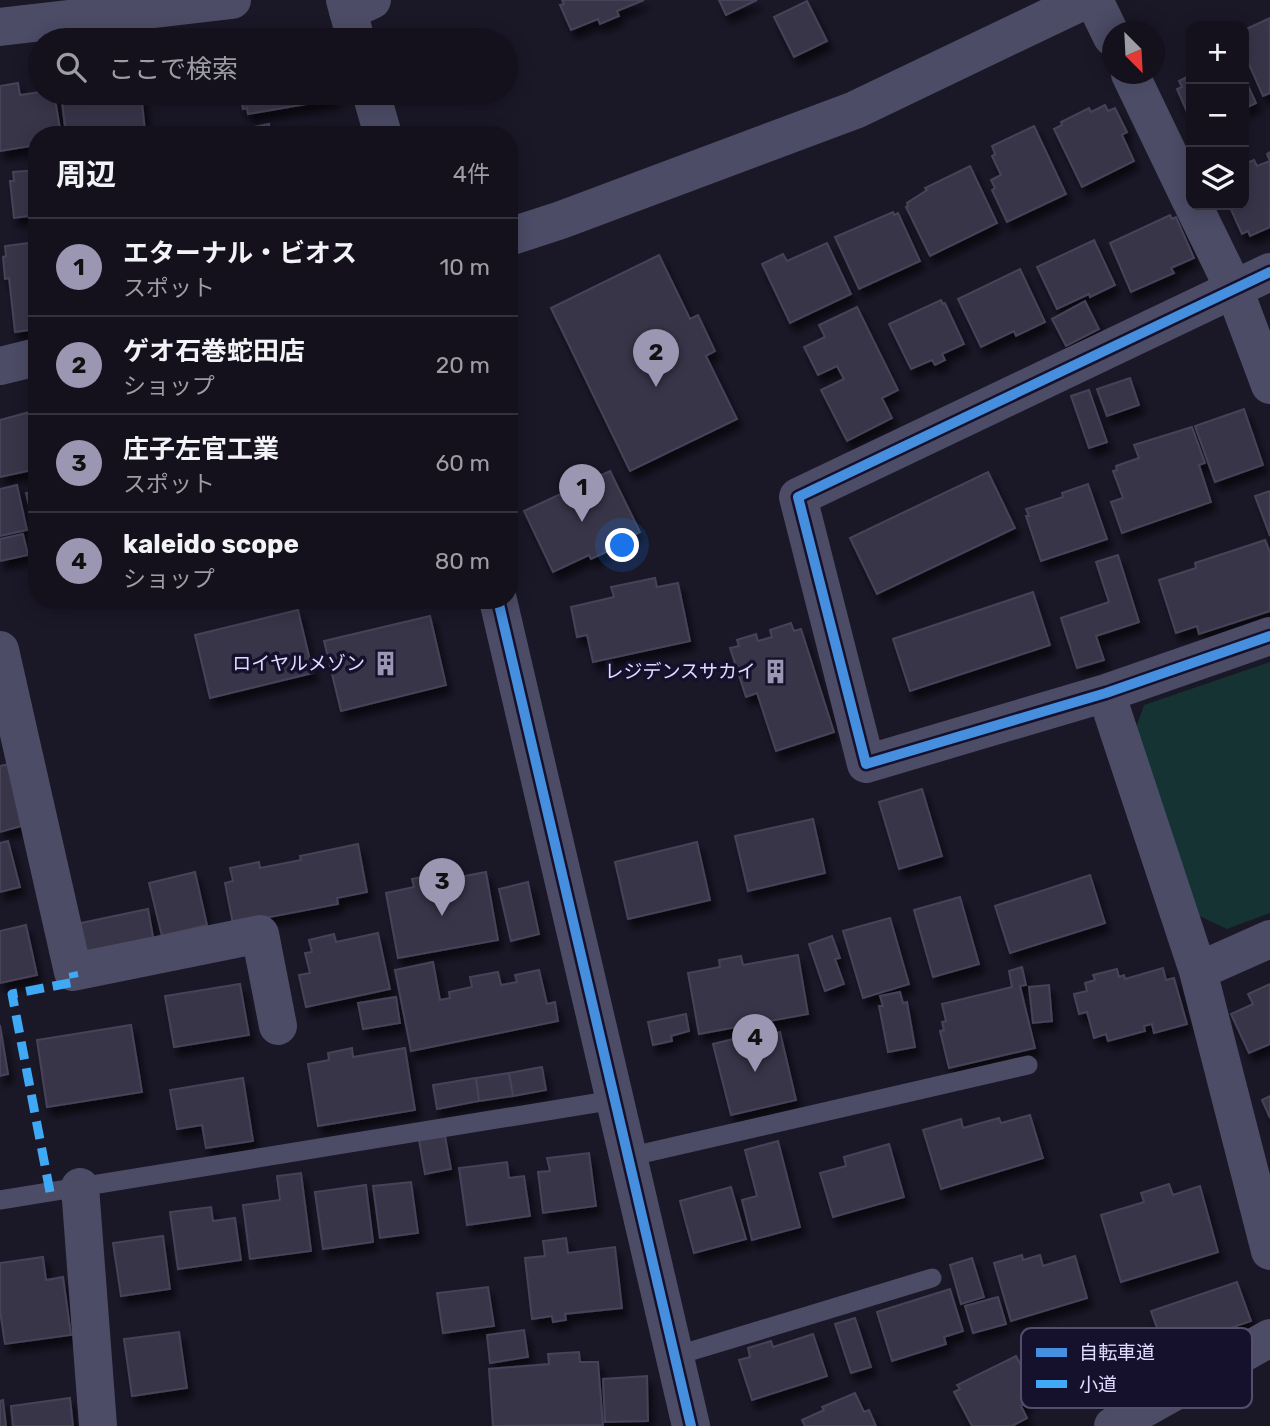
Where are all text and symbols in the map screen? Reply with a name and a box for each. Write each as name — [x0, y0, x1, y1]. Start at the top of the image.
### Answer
north arrow — [1102, 21, 1165, 84]
map controls — [1186, 21, 1249, 210]
button: + — [1186, 21, 1249, 84]
search box — [28, 28, 518, 105]
icon: search — [52, 48, 90, 86]
text: ここで検索 — [108, 54, 238, 85]
button: − — [1186, 84, 1249, 147]
button: layers — [1186, 147, 1249, 210]
text: 周辺 — [56, 157, 116, 193]
text: 4件 — [453, 160, 490, 188]
text: エターナル・ビオス — [123, 238, 357, 269]
text: 1 — [73, 253, 85, 281]
text: 10 m — [439, 253, 490, 281]
text: スポット — [123, 274, 215, 302]
pin: 2 — [633, 329, 679, 387]
text: ゲオ石巻蛇田店 — [123, 336, 305, 367]
text: 2 — [72, 351, 86, 379]
text: 20 m — [436, 351, 490, 379]
text: ショップ — [123, 372, 215, 400]
text: 庄子左官工業 — [123, 434, 279, 465]
text: 3 — [71, 449, 87, 477]
text: 60 m — [435, 449, 490, 477]
pin: 1 — [559, 464, 605, 522]
text: スポット — [123, 470, 215, 498]
your location — [605, 528, 639, 562]
text: kaleido scope — [123, 529, 299, 560]
text: 4 — [71, 547, 87, 575]
text: 80 m — [435, 547, 490, 575]
text: ショップ — [123, 565, 215, 593]
building icon: ロイヤルメゾン — [371, 649, 399, 677]
place label: ロイヤルメゾン — [233, 652, 365, 675]
building icon: レジデンスサカイ — [762, 657, 790, 685]
place label: レジデンスサカイ — [604, 660, 756, 683]
pin: 3 — [419, 858, 465, 916]
pin: 4 — [732, 1014, 778, 1072]
legend — [1021, 1328, 1252, 1408]
text: 自転車道 — [1079, 1341, 1155, 1364]
text: 小道 — [1079, 1373, 1117, 1396]

